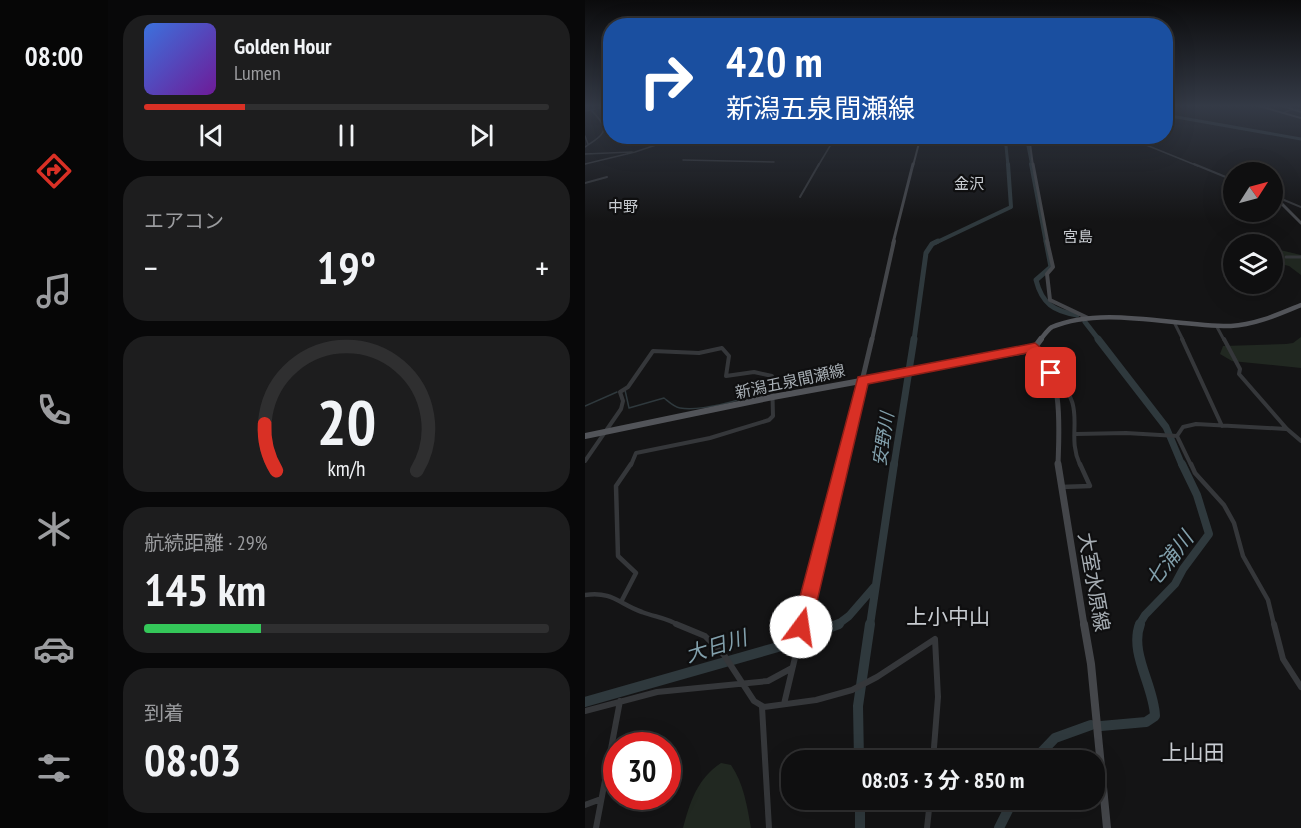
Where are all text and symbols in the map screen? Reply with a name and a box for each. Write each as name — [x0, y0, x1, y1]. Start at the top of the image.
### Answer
text: Golden Hour — [234, 32, 332, 60]
text: 420 m — [726, 34, 823, 89]
text: 08:00 — [25, 39, 83, 73]
icon: right — [627, 42, 705, 120]
text: Lumen — [234, 60, 281, 86]
text: 新潟五泉間瀬線 — [726, 91, 915, 125]
icon: previous — [195, 119, 228, 152]
icon: pause — [330, 119, 363, 152]
icon: next — [465, 119, 498, 152]
icon: directions — [33, 150, 75, 192]
north arrow — [1223, 162, 1283, 222]
map controls — [1223, 162, 1283, 294]
district label: 金沢 — [954, 174, 984, 193]
district label: 中野 — [608, 197, 638, 216]
text: エアコン — [144, 208, 224, 234]
district label: 宮島 — [1063, 227, 1093, 246]
button: layers — [1223, 234, 1283, 294]
text: 19° — [317, 238, 376, 296]
text: − — [144, 246, 158, 289]
text: + — [535, 246, 549, 289]
icon: music — [33, 270, 75, 312]
pin — [1025, 347, 1076, 398]
icon: arrive — [1034, 356, 1067, 389]
street label: 新潟五泉間瀬線 — [733, 360, 847, 402]
text: 20 — [317, 381, 376, 462]
icon: phone — [33, 389, 75, 431]
water label: 安野川 — [867, 409, 899, 467]
text: km/h — [327, 454, 366, 482]
icon: climate — [33, 508, 75, 550]
water label: 七浦川 — [1139, 524, 1200, 592]
text: 航続距離 · 29% — [144, 530, 267, 556]
street label: 大室水原線 — [1073, 531, 1115, 633]
text: 145 km — [144, 560, 266, 618]
position arrow — [769, 595, 833, 659]
district label: 上小中山 — [906, 603, 990, 630]
water label: 大日川 — [682, 623, 752, 668]
icon: car — [33, 628, 75, 670]
text: 到着 — [144, 700, 184, 726]
text: 08:03 — [144, 730, 241, 788]
speed limit sign: 30 — [603, 732, 681, 810]
district label: 上山田 — [1162, 739, 1225, 766]
icon: filters — [33, 747, 75, 789]
text: 08:03 · 3 分 · 850 m — [862, 766, 1024, 794]

